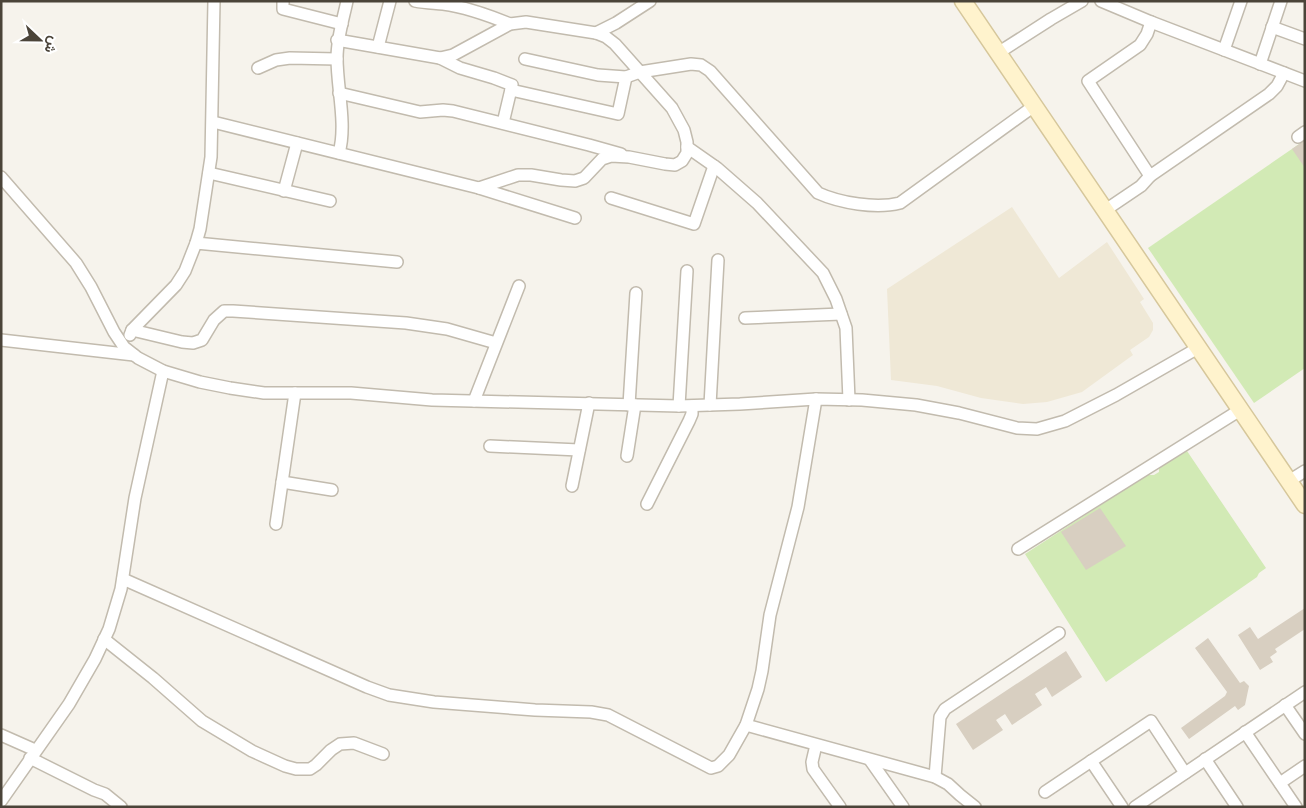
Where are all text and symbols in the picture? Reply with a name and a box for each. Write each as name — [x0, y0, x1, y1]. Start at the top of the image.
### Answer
north arrow — [15, 15, 65, 65]
text: ش — [40, 33, 64, 57]

